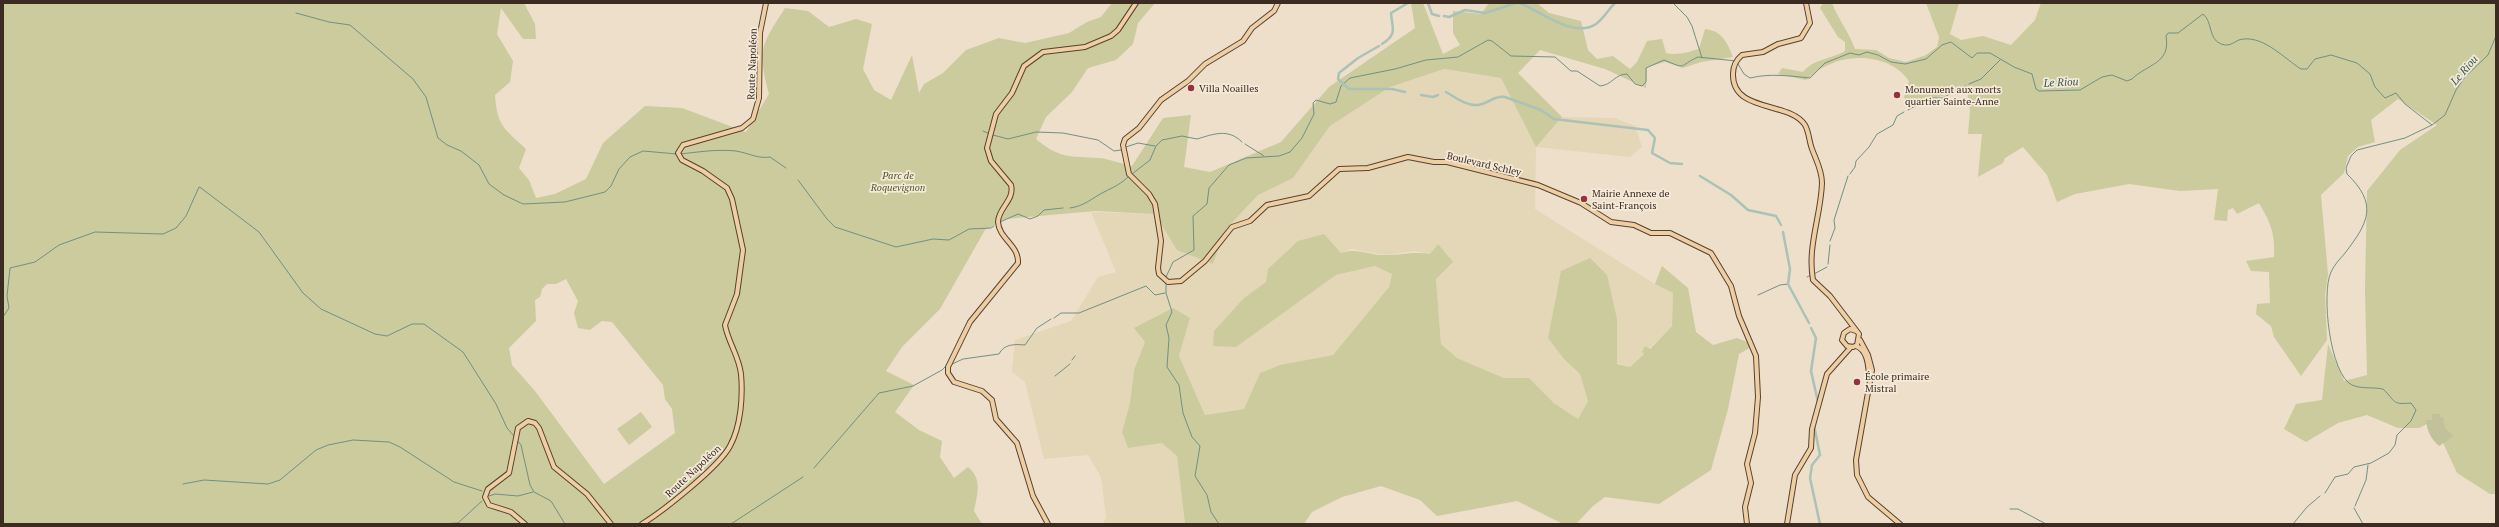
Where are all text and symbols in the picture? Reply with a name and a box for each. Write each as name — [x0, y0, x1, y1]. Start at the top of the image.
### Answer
street label: Route Napoléon — [744, 28, 760, 100]
water label: Le Riou — [2447, 52, 2481, 89]
water label: Le Riou — [2042, 74, 2079, 90]
place label: Villa Noailles — [1199, 82, 1259, 95]
marker: Villa Noailles — [1186, 83, 1196, 93]
place label: Monument aux morts quartier Sainte-Anne — [1905, 83, 2001, 108]
marker: Monument aux morts quartier Sainte-Anne — [1892, 90, 1902, 100]
street label: Boulevard Schley — [1445, 149, 1523, 179]
park label: Parc de Roquevignon — [870, 169, 925, 194]
place label: Mairie Annexe de Saint-François — [1592, 187, 1670, 212]
marker: Mairie Annexe de Saint-François — [1579, 194, 1589, 204]
place label: École primaire Mistral — [1865, 370, 1929, 395]
marker: École primaire Mistral — [1852, 377, 1862, 387]
street label: Route Napoléon — [662, 442, 724, 500]

